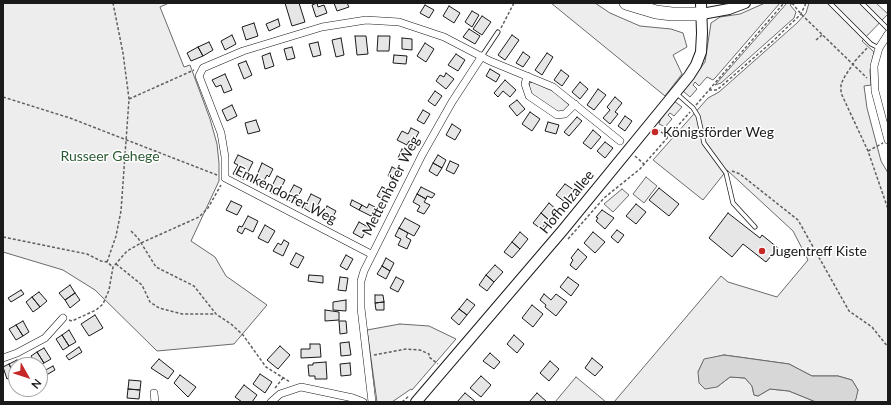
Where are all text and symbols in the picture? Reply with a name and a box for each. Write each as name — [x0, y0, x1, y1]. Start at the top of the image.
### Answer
place label: Königsförder Weg — [663, 124, 774, 140]
marker: Königsförder Weg — [650, 127, 660, 137]
street label: Mettenhofer Weg — [359, 133, 423, 239]
park label: Russeer Gehege — [60, 148, 160, 164]
street label: Emkendorfer Weg — [233, 162, 339, 228]
street label: Hofholzallee — [536, 167, 598, 237]
place label: Jugentreff Kiste — [770, 243, 867, 259]
marker: Jugentreff Kiste — [757, 246, 767, 256]
north arrow — [8, 357, 48, 397]
text: N — [29, 377, 45, 392]

